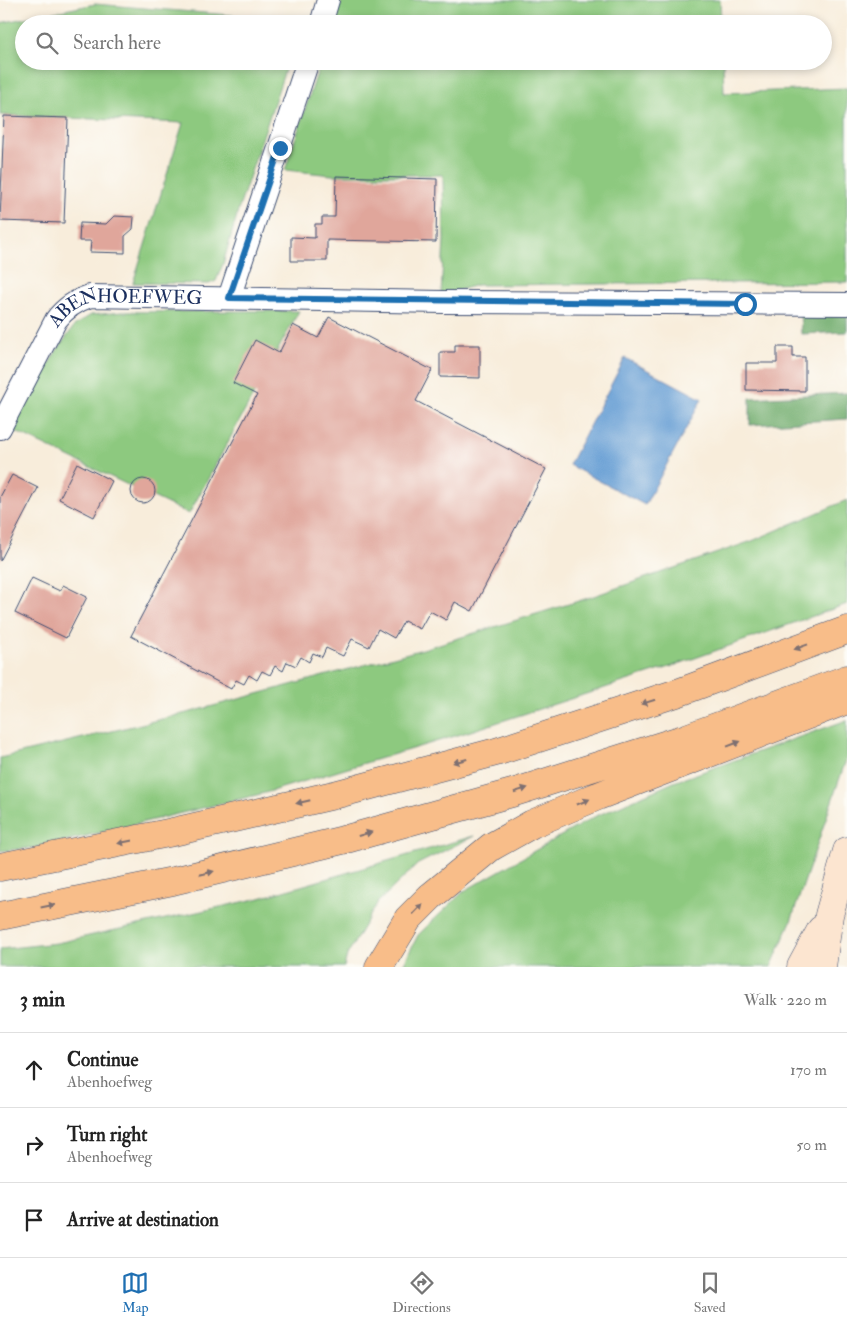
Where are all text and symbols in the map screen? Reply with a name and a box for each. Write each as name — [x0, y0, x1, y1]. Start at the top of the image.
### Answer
search box — [15, 15, 832, 70]
icon: search — [33, 29, 61, 57]
text: Search here — [73, 31, 161, 55]
route end — [269, 137, 292, 160]
street label: ABENHOEFWEG — [42, 282, 202, 333]
route start — [734, 293, 757, 316]
one-way arrow — [793, 643, 808, 651]
one-way arrow — [641, 699, 656, 706]
one-way arrow — [727, 740, 742, 748]
one-way arrow — [453, 758, 468, 766]
one-way arrow — [514, 786, 529, 794]
one-way arrow — [295, 798, 310, 806]
one-way arrow — [576, 798, 590, 806]
one-way arrow — [357, 830, 372, 838]
one-way arrow — [117, 838, 133, 846]
one-way arrow — [199, 869, 214, 877]
one-way arrow — [40, 902, 56, 910]
one-way arrow — [412, 903, 424, 915]
text: 3 min — [20, 986, 65, 1013]
text: Walk · 220 m — [744, 990, 827, 1010]
text: Continue — [67, 1048, 138, 1072]
icon: ahead — [20, 1056, 48, 1084]
text: 170 m — [790, 1060, 827, 1080]
text: Abenhoefweg — [67, 1072, 152, 1092]
text: Turn right — [67, 1123, 147, 1147]
icon: right — [20, 1131, 48, 1159]
text: 50 m — [796, 1135, 827, 1155]
text: Abenhoefweg — [67, 1147, 152, 1167]
icon: arrive — [20, 1206, 48, 1234]
text: Arrive at destination — [67, 1208, 219, 1232]
tab: Map — [121, 1269, 149, 1316]
tab: Directions — [392, 1269, 451, 1316]
tab: Saved — [694, 1269, 726, 1316]

